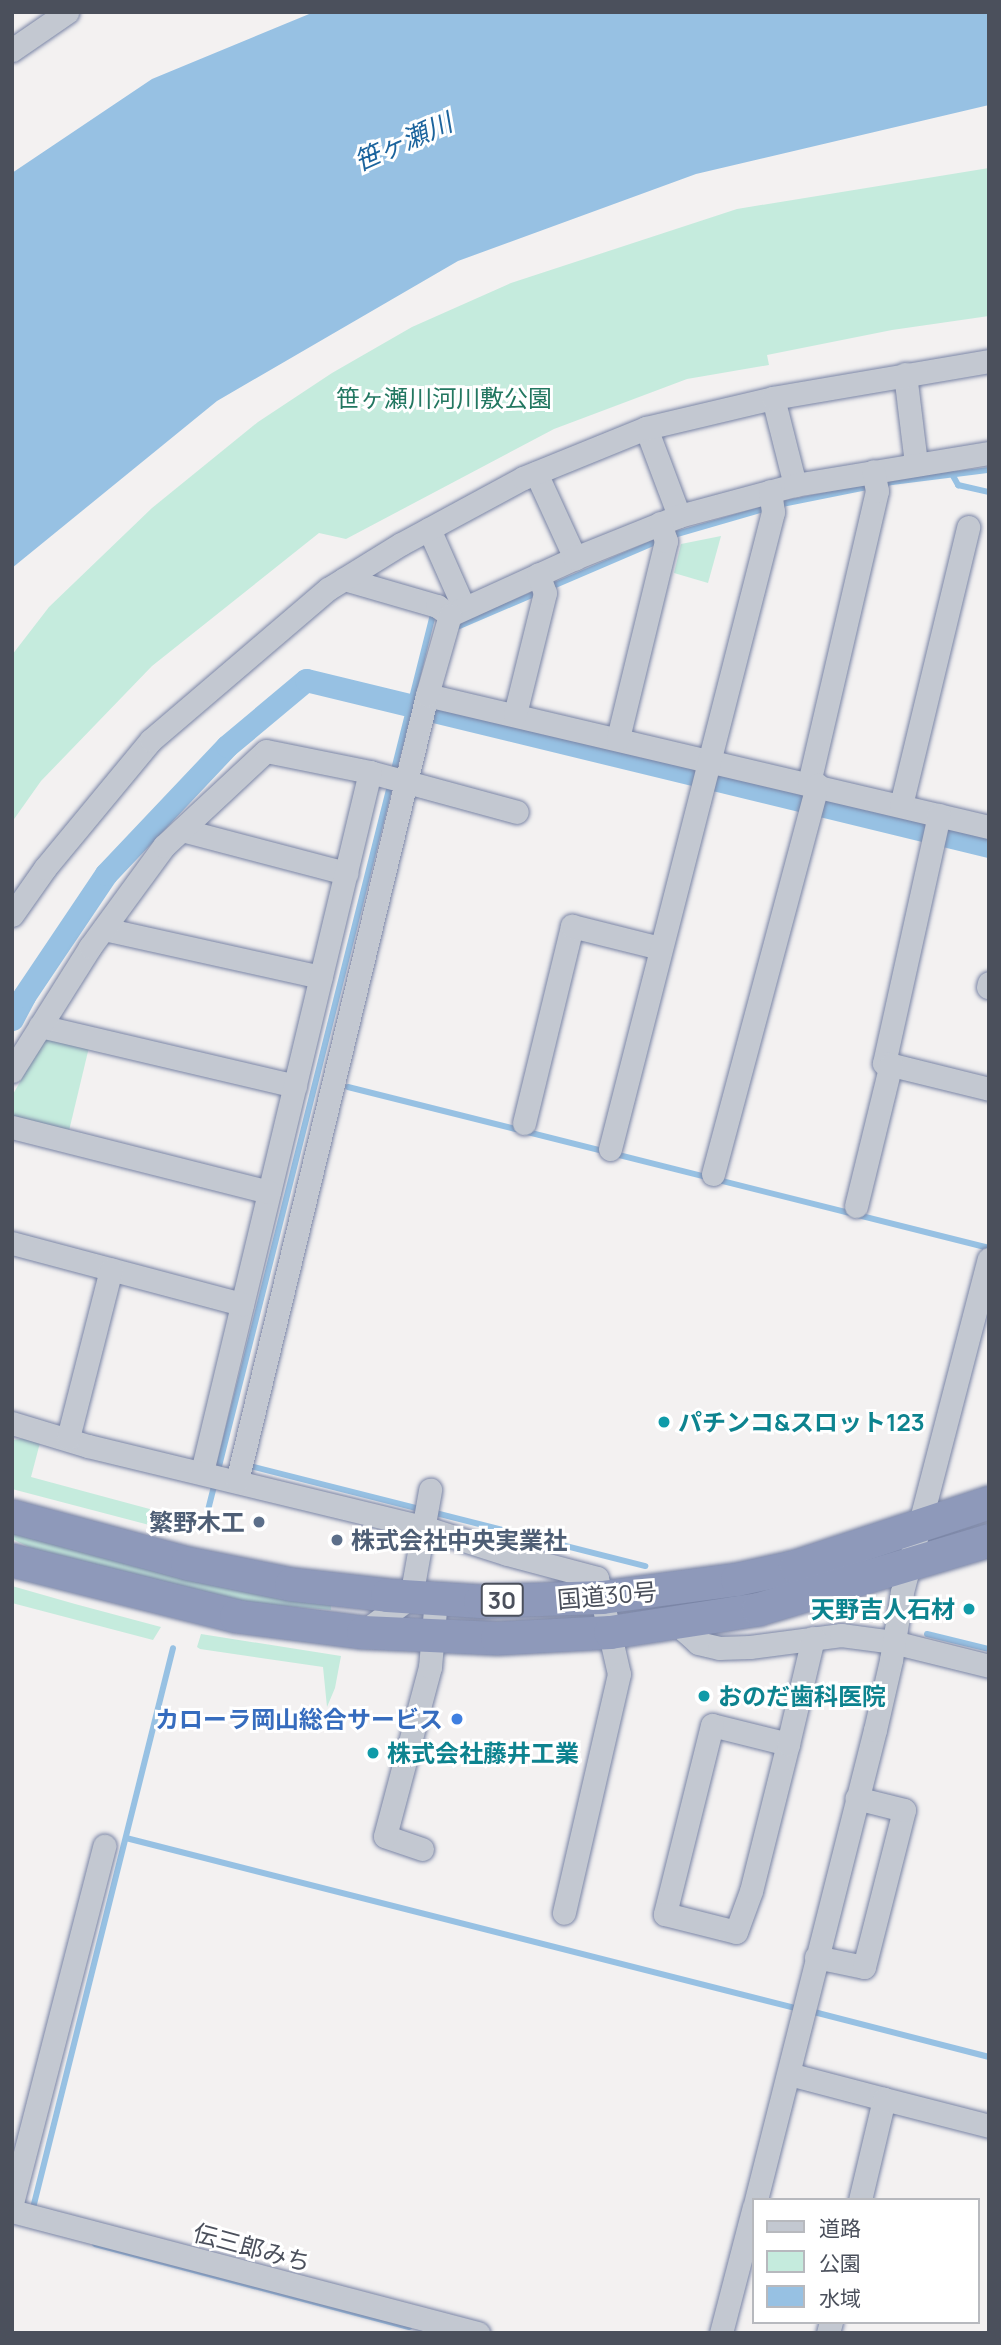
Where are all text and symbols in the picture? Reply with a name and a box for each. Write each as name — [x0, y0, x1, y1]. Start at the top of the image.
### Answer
water label: 笹ヶ瀬川 — [349, 107, 457, 177]
park label: 笹ヶ瀬川河川敷公園 — [336, 384, 552, 412]
place label: パチンコ&スロット123 — [678, 1408, 925, 1436]
marker: パチンコ&スロット123 — [656, 1414, 672, 1430]
place label: 繁野木工 — [149, 1508, 245, 1536]
marker: 繁野木工 — [251, 1514, 267, 1530]
place label: 株式会社中央実業社 — [351, 1526, 567, 1554]
marker: 株式会社中央実業社 — [329, 1532, 345, 1548]
street label: 国道30号 — [556, 1576, 658, 1614]
road number: 30 — [479, 1581, 525, 1620]
place label: 天野吉人石材 — [811, 1595, 955, 1623]
marker: 天野吉人石材 — [961, 1601, 977, 1617]
place label: おのだ歯科医院 — [718, 1682, 886, 1710]
marker: おのだ歯科医院 — [696, 1688, 712, 1704]
place label: カローラ岡山総合サービス — [155, 1705, 443, 1733]
marker: カローラ岡山総合サービス — [449, 1711, 465, 1727]
place label: 株式会社藤井工業 — [387, 1739, 579, 1767]
marker: 株式会社藤井工業 — [365, 1745, 381, 1761]
legend — [752, 2198, 980, 2324]
text: 道路 — [819, 2214, 861, 2242]
street label: 伝三郎みち — [190, 2218, 314, 2276]
text: 公園 — [819, 2249, 861, 2277]
text: 水域 — [819, 2284, 861, 2312]

